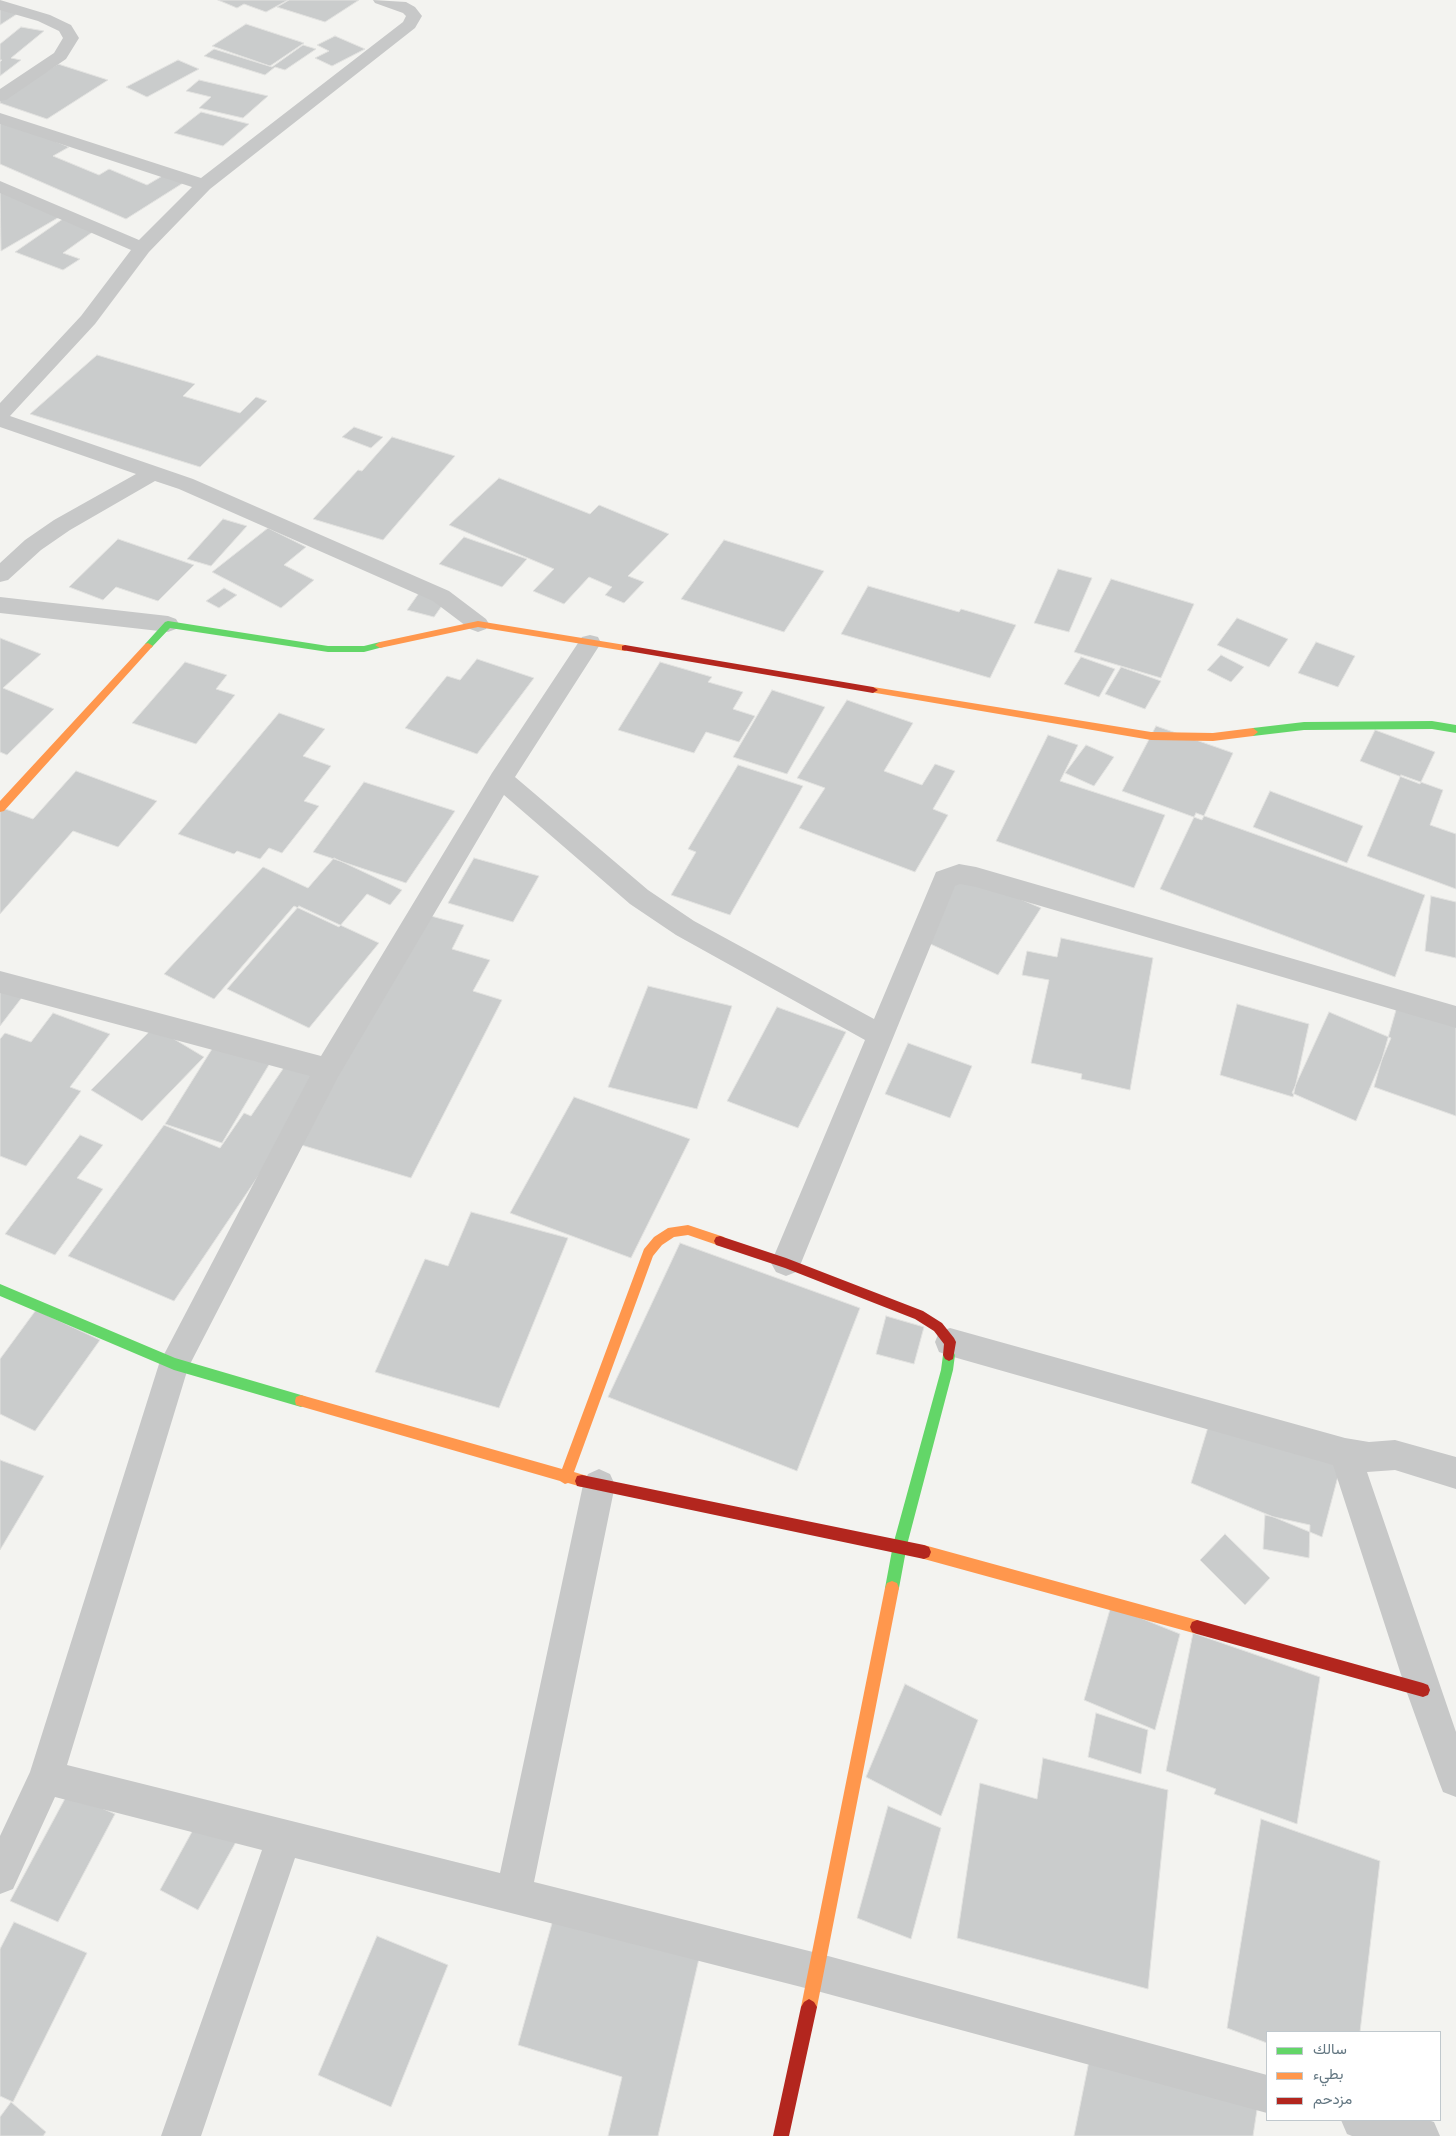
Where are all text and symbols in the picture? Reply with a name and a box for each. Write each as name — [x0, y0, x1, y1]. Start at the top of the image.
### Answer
legend — [1266, 2031, 1441, 2121]
text: سالك — [1313, 2040, 1347, 2057]
text: بطيء — [1313, 2065, 1343, 2082]
text: مزدحم — [1313, 2090, 1352, 2107]

